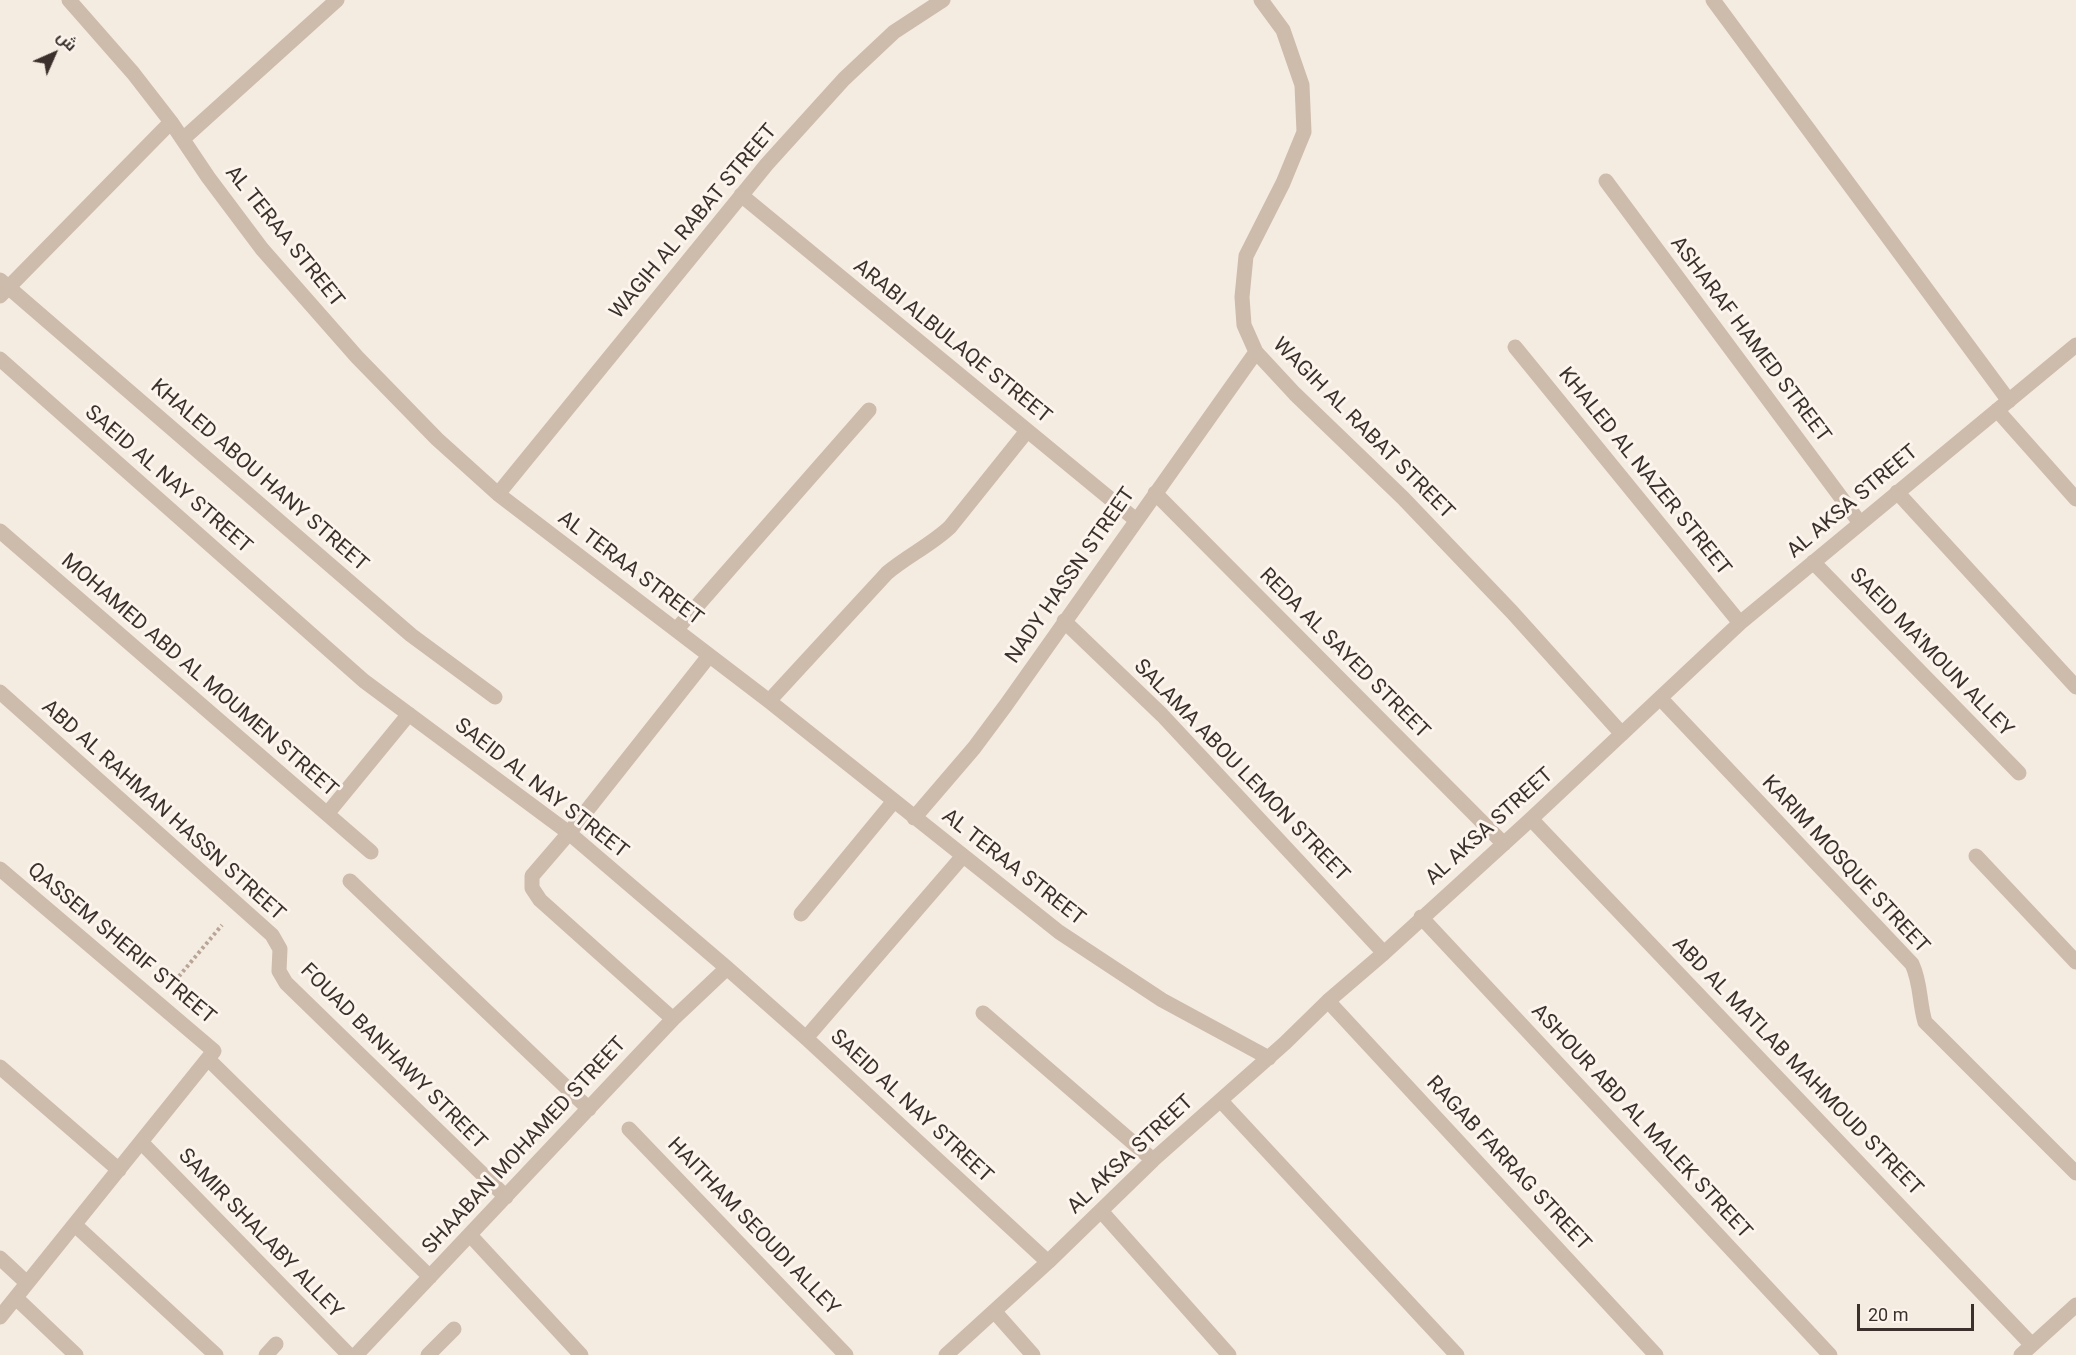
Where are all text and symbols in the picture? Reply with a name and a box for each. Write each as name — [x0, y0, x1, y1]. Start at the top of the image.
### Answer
north arrow — [24, 24, 84, 84]
text: ش — [53, 27, 81, 55]
street label: WAGIH AL RABAT STREET — [605, 119, 783, 325]
street label: AL TERAA STREET — [219, 161, 349, 313]
street label: ASHARAF HAMED STREET — [1664, 232, 1836, 448]
street label: ARABI ALBULAQE STREET — [848, 254, 1056, 430]
street label: WAGIH AL RABAT STREET — [1267, 333, 1459, 525]
street label: KHALED AL NAZER STREET — [1552, 363, 1736, 581]
street label: KHALED ABOU HANY STREET — [145, 375, 373, 577]
street label: SAEID AL NAY STREET — [79, 401, 257, 559]
street label: AL AKSA STREET — [1782, 440, 1924, 564]
street label: NADY HASSN STREET — [1001, 483, 1141, 669]
street label: AL TERAA STREET — [553, 506, 707, 632]
street label: MOHAMED ABD AL MOUMEN STREET — [56, 549, 342, 803]
street label: REDA AL SAYED STREET — [1253, 563, 1435, 745]
street label: SAEID MA'MOUN ALLEY — [1844, 563, 2018, 743]
street label: SALAMA ABOU LEMON STREET — [1128, 654, 1354, 888]
street label: ABD AL RAHMAN HASSN STREET — [36, 695, 290, 927]
street label: SAEID AL NAY STREET — [449, 713, 633, 865]
street label: AL AKSA STREET — [1421, 763, 1559, 891]
street label: KARIM MOSQUE STREET — [1756, 771, 1934, 959]
street label: AL TERAA STREET — [936, 804, 1090, 932]
street label: QASSEM SHERIF STREET — [22, 858, 220, 1030]
street label: ABD AL MATLAB MAHMOUD STREET — [1666, 932, 1928, 1202]
street label: FOUAD BANHAWY STREET — [295, 959, 491, 1155]
street label: ASHOUR ABD AL MALEK STREET — [1525, 999, 1757, 1245]
street label: SAEID AL NAY STREET — [824, 1025, 998, 1189]
street label: SHAABAN MOHAMED STREET — [418, 1032, 632, 1260]
street label: RAGAB FARRAG STREET — [1420, 1071, 1596, 1257]
street label: AL AKSA STREET — [1063, 1090, 1199, 1220]
street label: HAITHAM SEOUDI ALLEY — [662, 1133, 844, 1321]
street label: SAMIR SHALABY ALLEY — [172, 1144, 348, 1324]
scale bar — [1860, 1292, 1977, 1330]
text: 20 m — [1868, 1304, 1908, 1325]

